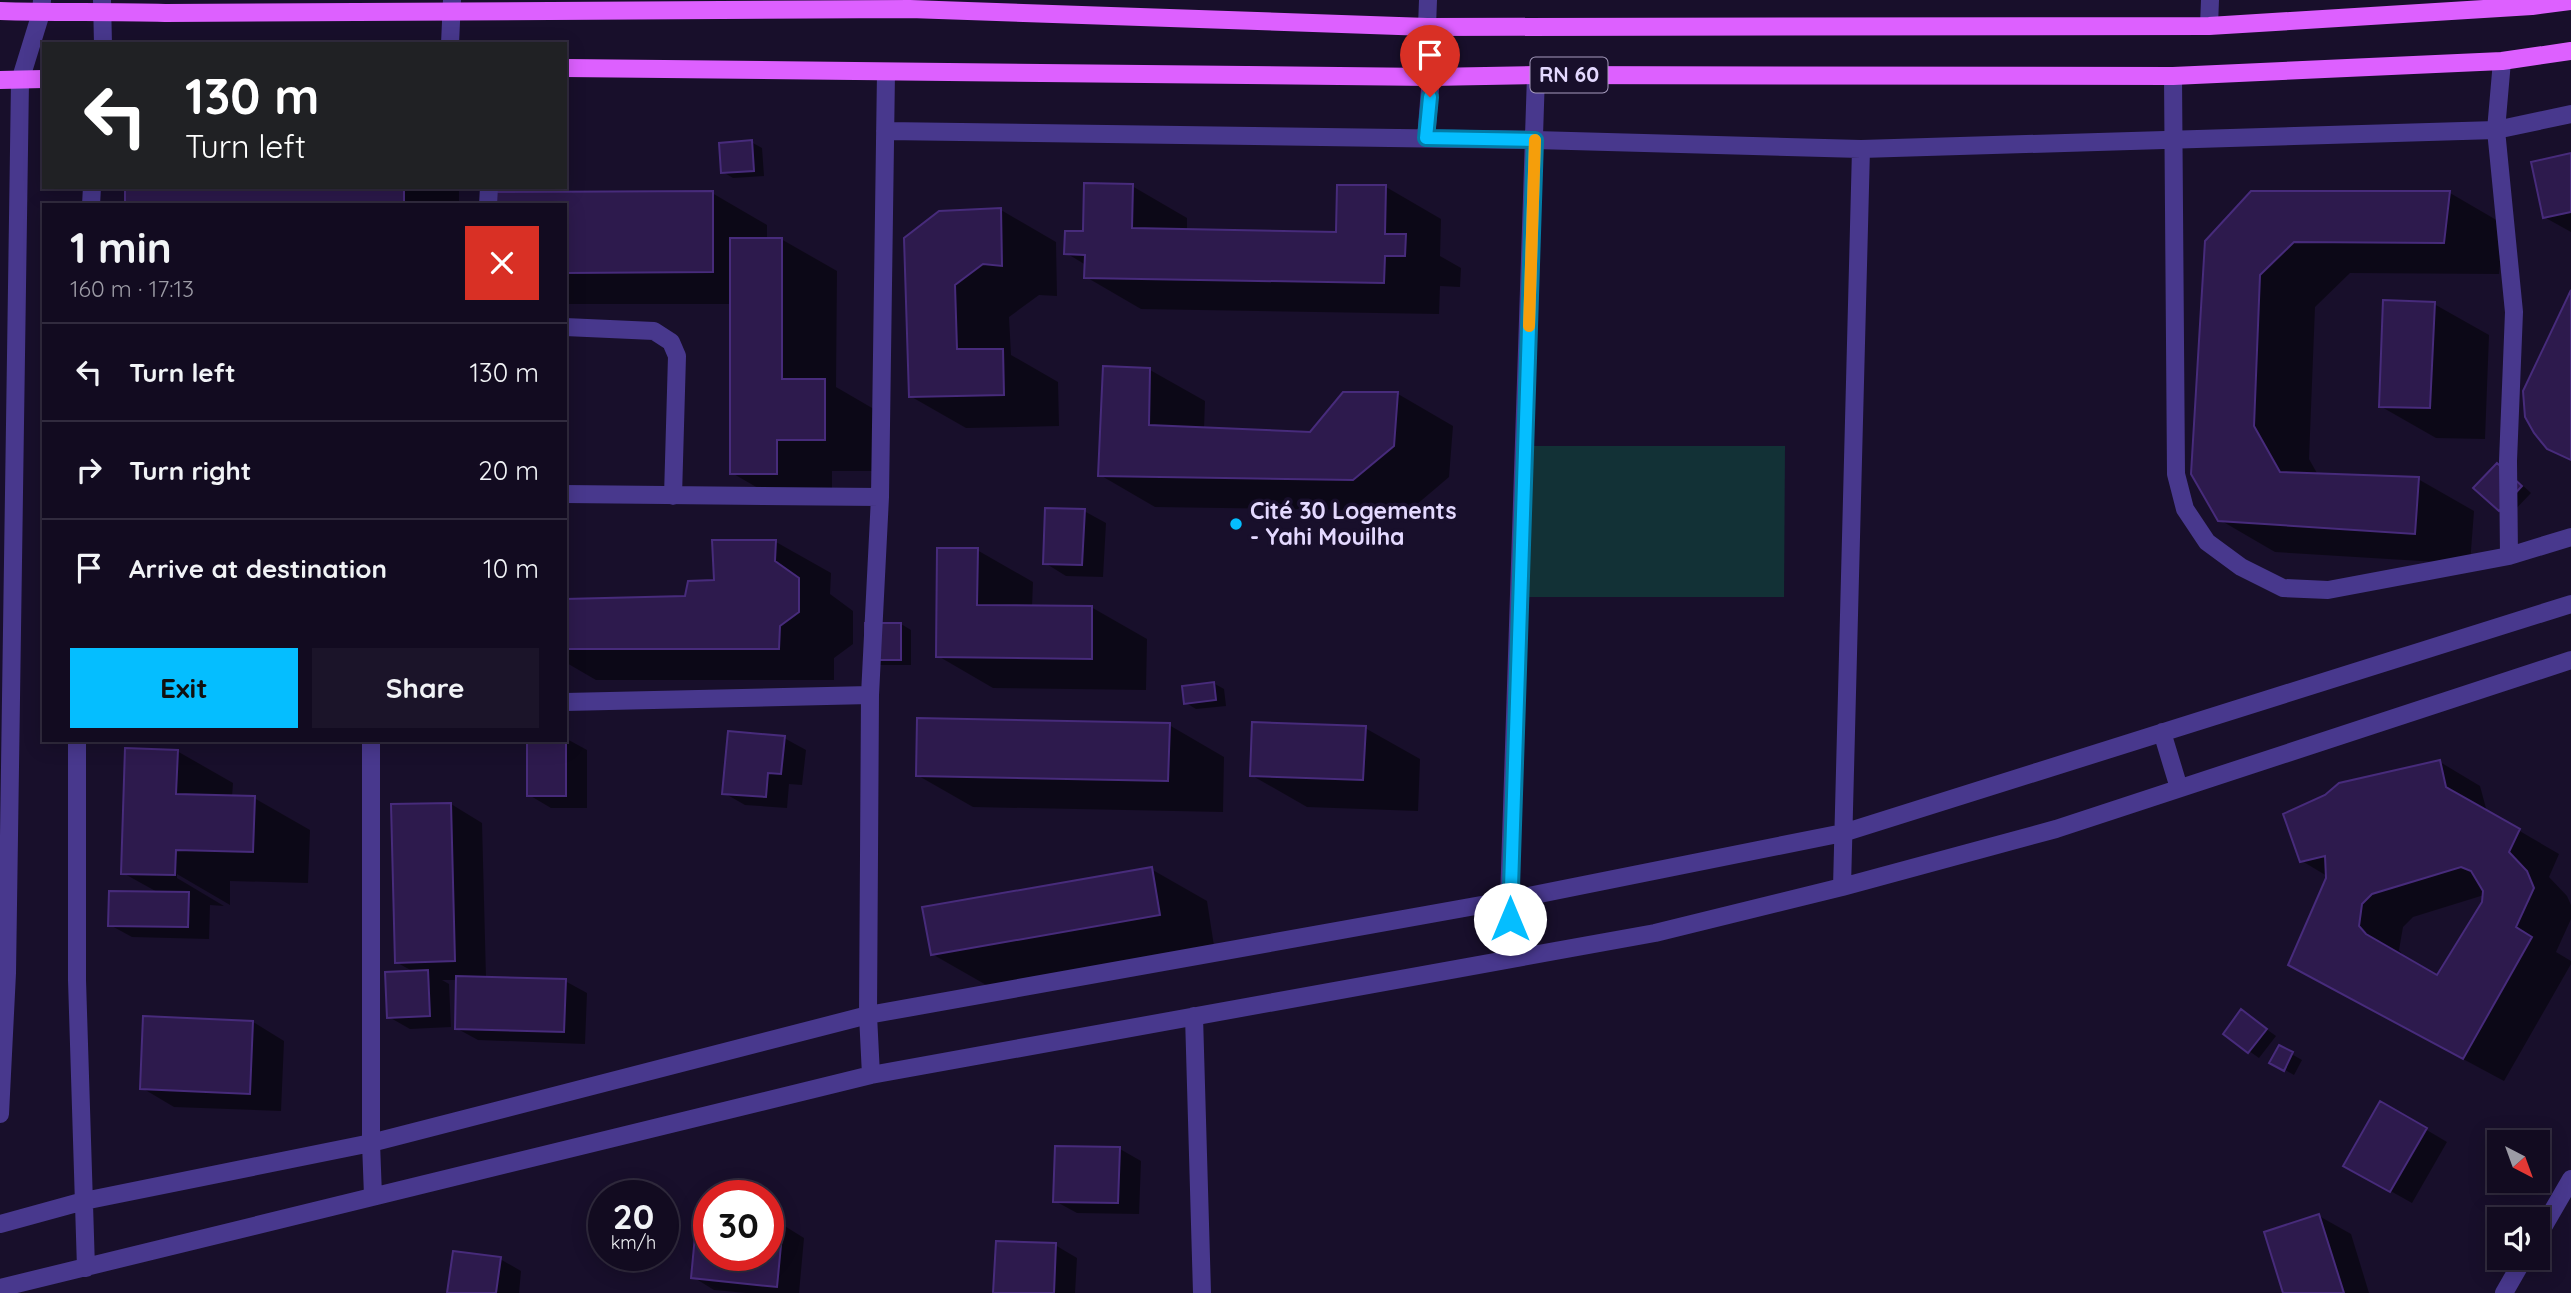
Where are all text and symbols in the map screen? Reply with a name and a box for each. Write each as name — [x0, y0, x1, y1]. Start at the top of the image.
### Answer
pin — [1400, 25, 1460, 97]
icon: arrive — [1411, 36, 1449, 74]
road number: RN 60 — [1530, 57, 1608, 92]
text: 130 m — [185, 65, 319, 126]
icon: left — [70, 70, 161, 161]
text: Turn left — [185, 126, 306, 166]
text: 1 min — [70, 221, 172, 274]
button: close — [465, 226, 539, 300]
text: 160 m · 17:13 — [70, 274, 194, 303]
icon: left — [70, 353, 108, 391]
text: Turn left — [129, 356, 236, 389]
text: 130 m — [469, 356, 539, 389]
icon: right — [70, 451, 108, 489]
text: Turn right — [129, 454, 251, 487]
text: 20 m — [478, 454, 539, 487]
place label: Cité 30 Logements - Yahi Mouilha — [1250, 496, 1457, 551]
marker: Cité 30 Logements - Yahi Mouilha — [1228, 516, 1244, 532]
icon: arrive — [70, 549, 108, 587]
text: Arrive at destination — [129, 552, 387, 585]
text: 10 m — [483, 552, 539, 585]
button: Exit — [70, 648, 298, 728]
button: Share — [312, 648, 539, 728]
position arrow — [1473, 882, 1547, 956]
north arrow — [2487, 1130, 2550, 1194]
map controls — [2487, 1130, 2550, 1270]
speed limit sign: 30 — [693, 1180, 784, 1271]
text: 20 — [613, 1194, 654, 1238]
button: sound — [2487, 1207, 2550, 1270]
text: km/h — [611, 1231, 656, 1254]

